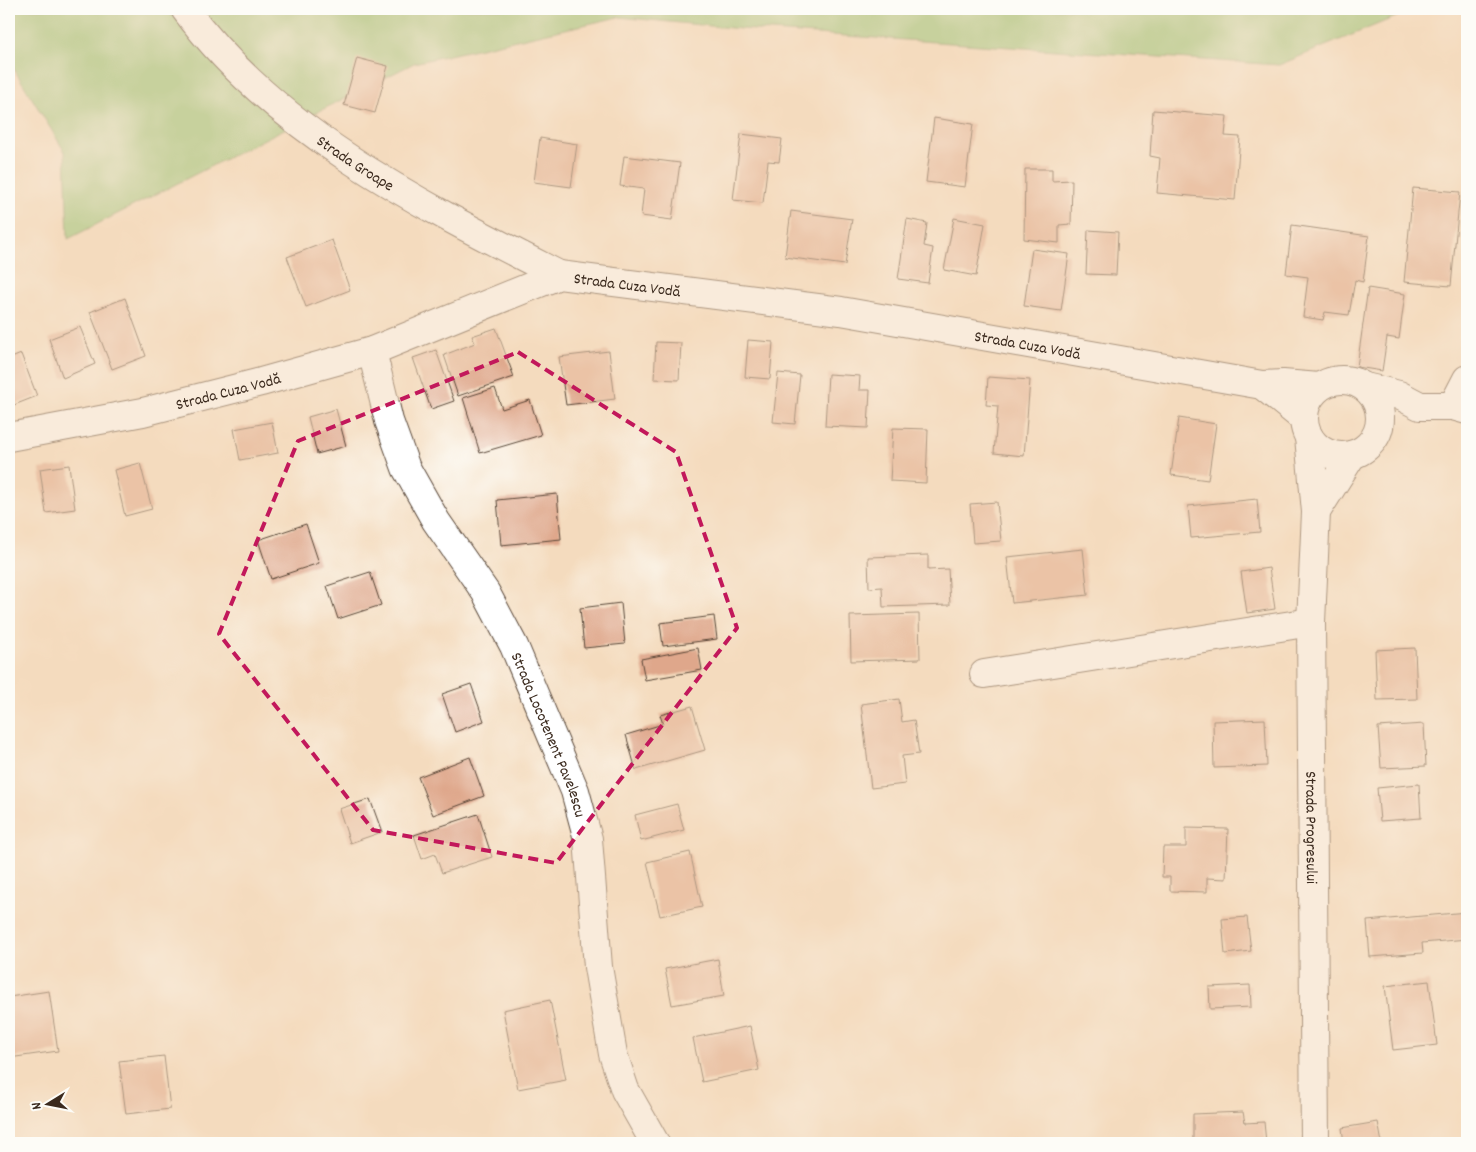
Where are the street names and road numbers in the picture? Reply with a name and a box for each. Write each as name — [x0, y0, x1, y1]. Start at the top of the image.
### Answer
street label: Strada Groape — [311, 131, 398, 198]
street label: Strada Cuza Vodă — [572, 268, 682, 304]
street label: Strada Cuza Vodă — [972, 326, 1082, 367]
street label: Strada Cuza Vodă — [174, 368, 284, 417]
street label: Strada Locotenent Pavelescu — [504, 649, 591, 820]
street label: Strada Progresului — [1298, 771, 1322, 884]

